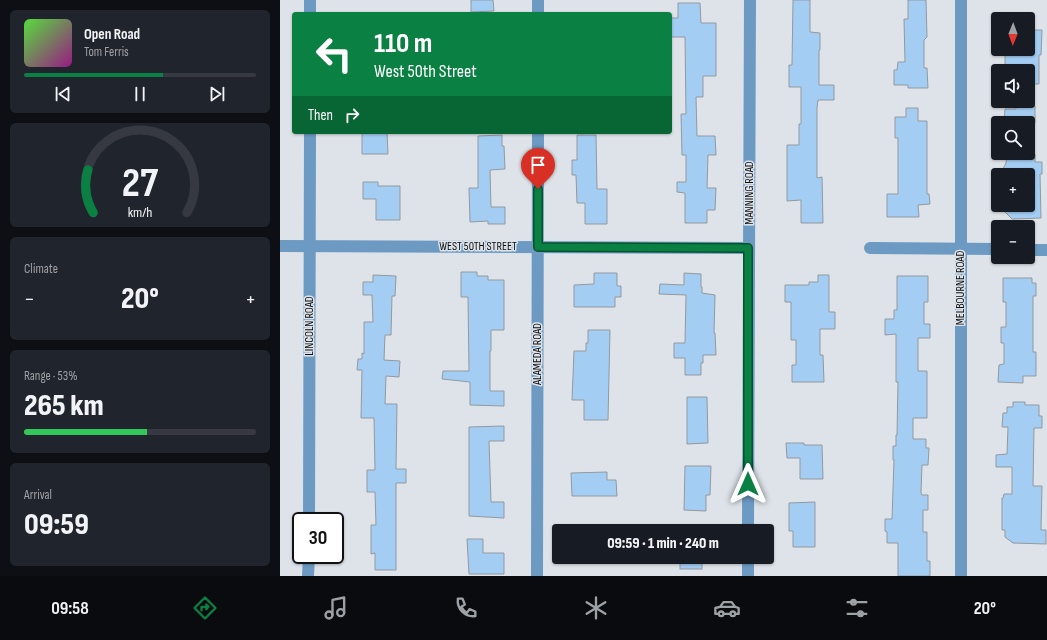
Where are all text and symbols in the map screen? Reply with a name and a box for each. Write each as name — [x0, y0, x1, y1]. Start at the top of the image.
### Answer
north arrow — [991, 12, 1035, 56]
map controls — [991, 12, 1035, 264]
text: Open Road — [84, 25, 140, 44]
text: 110 m — [374, 27, 432, 60]
icon: left — [308, 28, 360, 80]
text: Tom Ferris — [84, 44, 129, 60]
text: West 50th Street — [374, 61, 477, 82]
button: sound — [991, 64, 1035, 108]
icon: previous — [52, 83, 74, 105]
icon: pause — [129, 83, 151, 105]
icon: next — [206, 83, 228, 105]
icon: right — [341, 104, 363, 126]
text: Then — [308, 106, 333, 125]
button: search — [991, 116, 1035, 160]
pin — [521, 148, 555, 189]
icon: arrive — [527, 154, 549, 176]
text: 27 — [122, 159, 159, 208]
street label: MANNING ROAD — [742, 161, 757, 225]
button: + — [991, 168, 1035, 212]
text: km/h — [128, 204, 152, 221]
button: − — [991, 220, 1035, 264]
street label: WEST 50TH STREET — [439, 239, 517, 254]
street label: MELBOURNE ROAD — [953, 251, 968, 325]
text: Climate — [24, 261, 58, 277]
text: 20° — [121, 281, 159, 317]
text: − — [24, 286, 35, 313]
text: + — [245, 286, 256, 313]
street label: LINCOLN ROAD — [302, 296, 317, 356]
street label: ALAMEDA ROAD — [530, 323, 545, 386]
text: Range · 53% — [24, 368, 78, 384]
text: 265 km — [24, 388, 104, 424]
position arrow — [727, 463, 769, 505]
text: Arrival — [24, 487, 52, 503]
text: 09:59 — [24, 507, 89, 543]
speed limit sign: 30 — [292, 512, 344, 564]
text: 09:59 · 1 min · 240 m — [607, 534, 719, 553]
icon: directions — [191, 594, 219, 622]
icon: music — [322, 594, 350, 622]
icon: phone — [452, 594, 480, 622]
icon: climate — [582, 594, 610, 622]
icon: car — [713, 594, 741, 622]
icon: filters — [843, 594, 871, 622]
text: 09:58 — [51, 598, 89, 619]
text: 20° — [974, 598, 996, 619]

